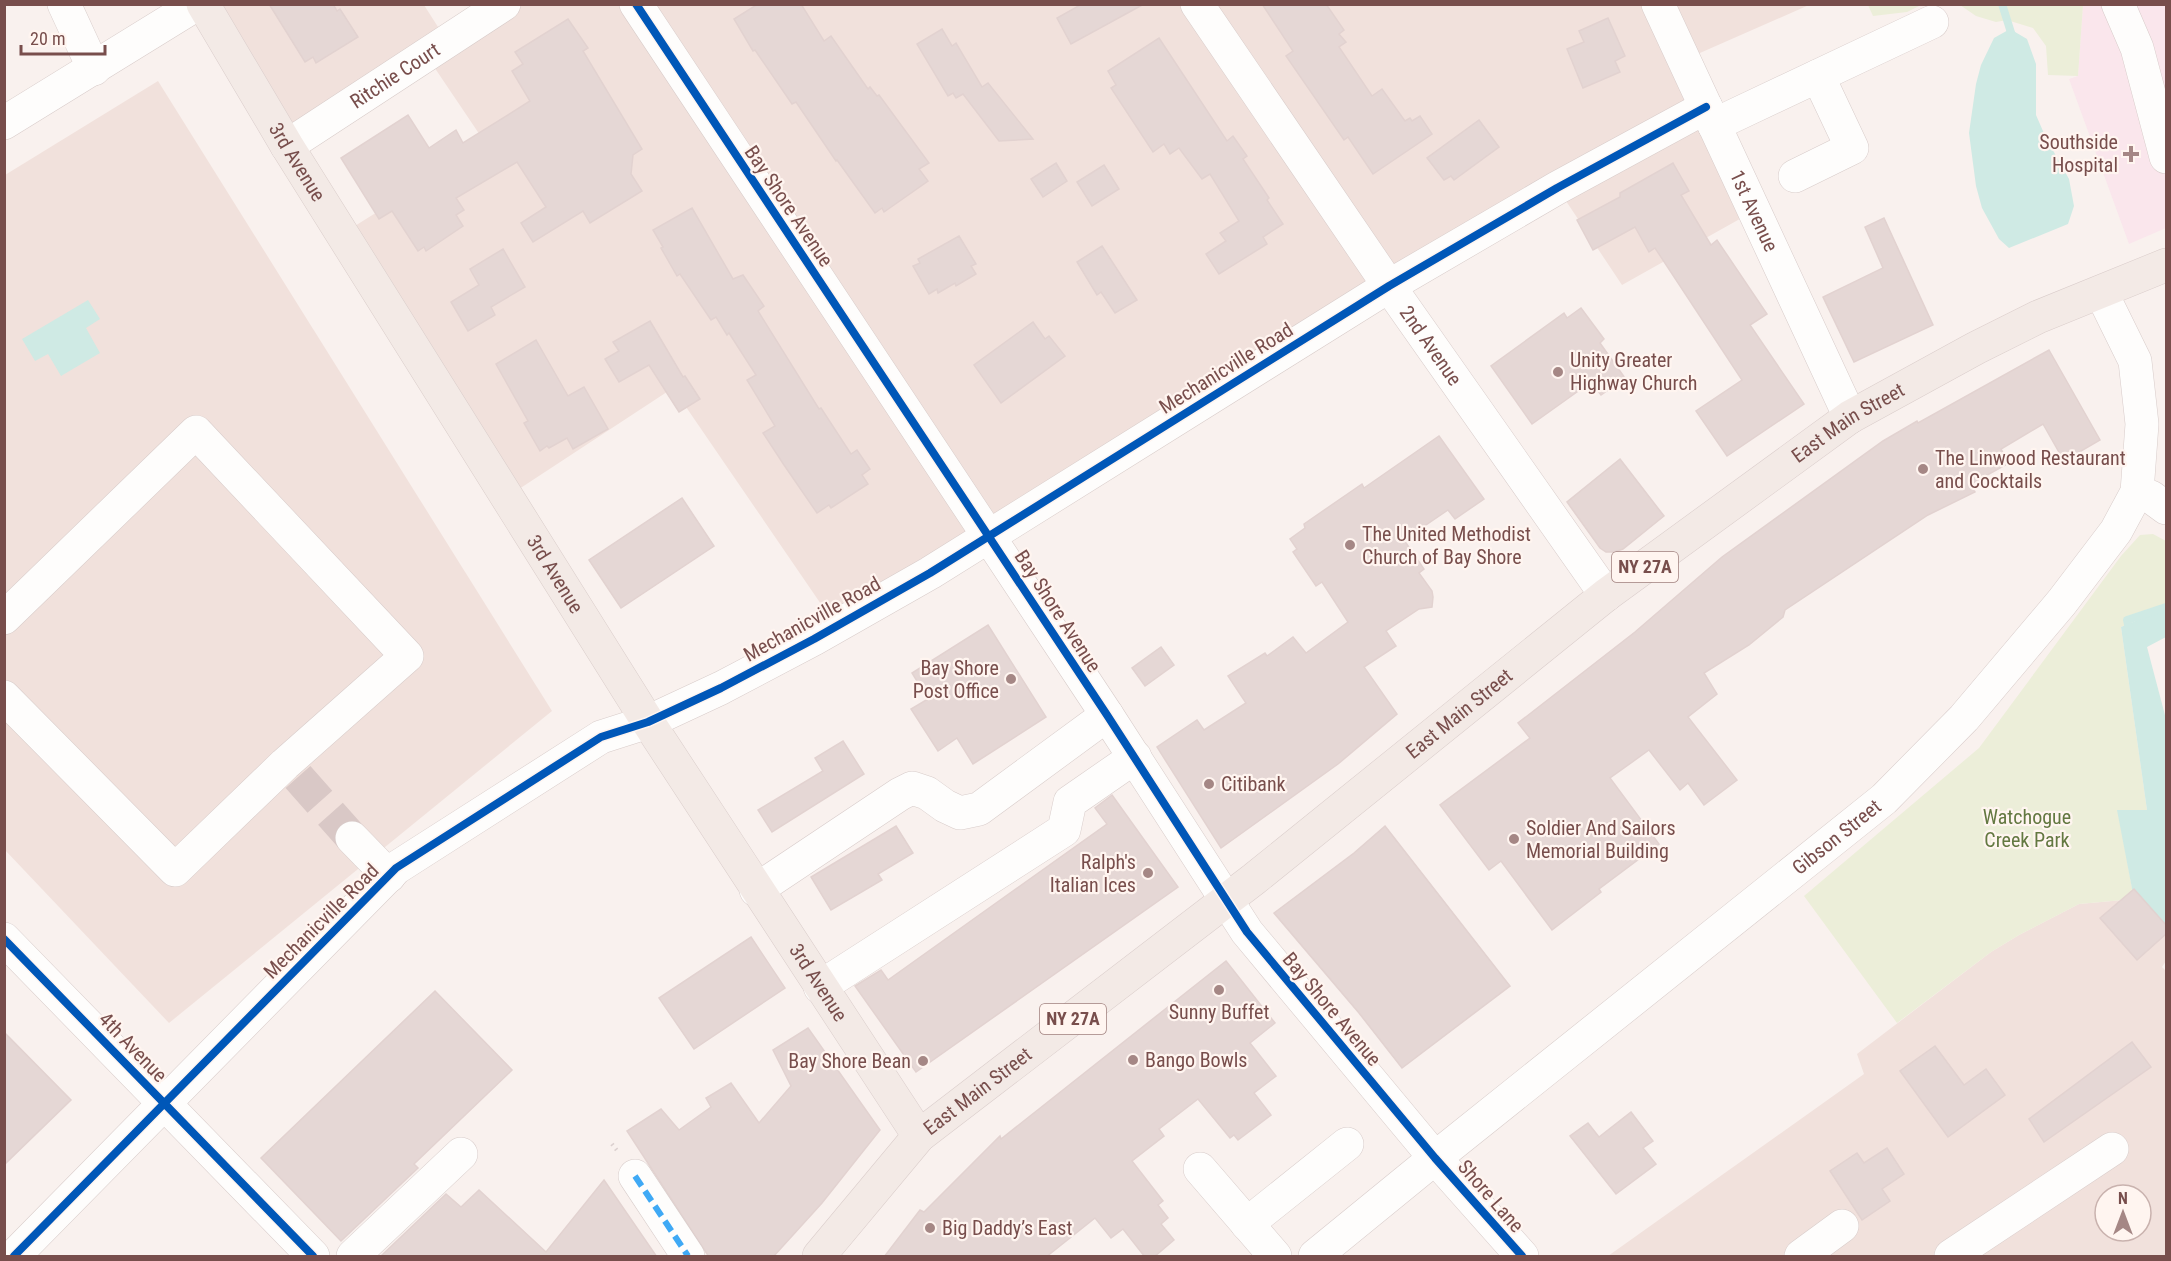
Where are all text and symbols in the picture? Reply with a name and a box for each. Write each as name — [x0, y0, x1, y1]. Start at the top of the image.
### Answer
scale bar — [21, 18, 105, 56]
text: 20 m — [30, 28, 65, 49]
street label: Ritchie Court — [346, 37, 444, 113]
street label: 3rd Avenue — [264, 118, 331, 206]
place label: Southside Hospital — [2039, 130, 2118, 177]
street label: Bay Shore Avenue — [740, 141, 838, 271]
marker: Southside Hospital — [2122, 145, 2140, 163]
street label: 1st Avenue — [1725, 166, 1783, 255]
street label: 2nd Avenue — [1395, 301, 1467, 390]
street label: Mechanicville Road — [1155, 317, 1297, 419]
place label: Unity Greater Highway Church — [1570, 348, 1697, 395]
marker: Unity Greater Highway Church — [1551, 365, 1565, 379]
street label: East Main Street — [1787, 378, 1909, 468]
place label: The Linwood Restaurant and Cocktails — [1935, 446, 2126, 493]
marker: The Linwood Restaurant and Cocktails — [1916, 462, 1930, 476]
place label: The United Methodist Church of Bay Shore — [1362, 522, 1531, 569]
street label: 3rd Avenue — [522, 530, 589, 618]
marker: The United Methodist Church of Bay Shore — [1343, 538, 1357, 552]
street label: Bay Shore Avenue — [1010, 545, 1106, 677]
road number: NY 27A — [1612, 552, 1678, 582]
street label: Mechanicville Road — [739, 571, 885, 667]
place label: Bay Shore Post Office — [913, 656, 999, 703]
street label: East Main Street — [1401, 663, 1517, 764]
marker: Bay Shore Post Office — [1004, 672, 1018, 686]
place label: Citibank — [1221, 772, 1286, 796]
marker: Citibank — [1202, 777, 1216, 791]
street label: Gibson Street — [1787, 794, 1886, 880]
park label: Watchogue Creek Park — [1983, 805, 2071, 852]
place label: Soldier And Sailors Memorial Building — [1526, 816, 1676, 863]
marker: Soldier And Sailors Memorial Building — [1507, 832, 1521, 846]
place label: Ralph's Italian Ices — [1050, 850, 1136, 897]
street label: Mechanicville Road — [258, 858, 384, 984]
marker: Ralph's Italian Ices — [1141, 866, 1155, 880]
street label: 3rd Avenue — [784, 939, 853, 1026]
street label: Bay Shore Avenue — [1278, 947, 1386, 1071]
marker: Sunny Buffet — [1212, 983, 1226, 997]
place label: Sunny Buffet — [1169, 1000, 1269, 1024]
road number: NY 27A — [1040, 1004, 1106, 1034]
street label: 4th Avenue — [94, 1007, 172, 1087]
street label: East Main Street — [919, 1042, 1036, 1140]
place label: Bango Bowls — [1145, 1048, 1247, 1072]
place label: Bay Shore Bean — [788, 1049, 911, 1073]
marker: Bango Bowls — [1126, 1053, 1140, 1067]
marker: Bay Shore Bean — [916, 1054, 930, 1068]
street label: Shore Lane — [1453, 1155, 1529, 1237]
north arrow — [2093, 1183, 2153, 1243]
text: N — [2118, 1189, 2128, 1208]
place label: Big Daddy’s East — [942, 1216, 1072, 1240]
marker: Big Daddy’s East — [923, 1221, 937, 1235]

